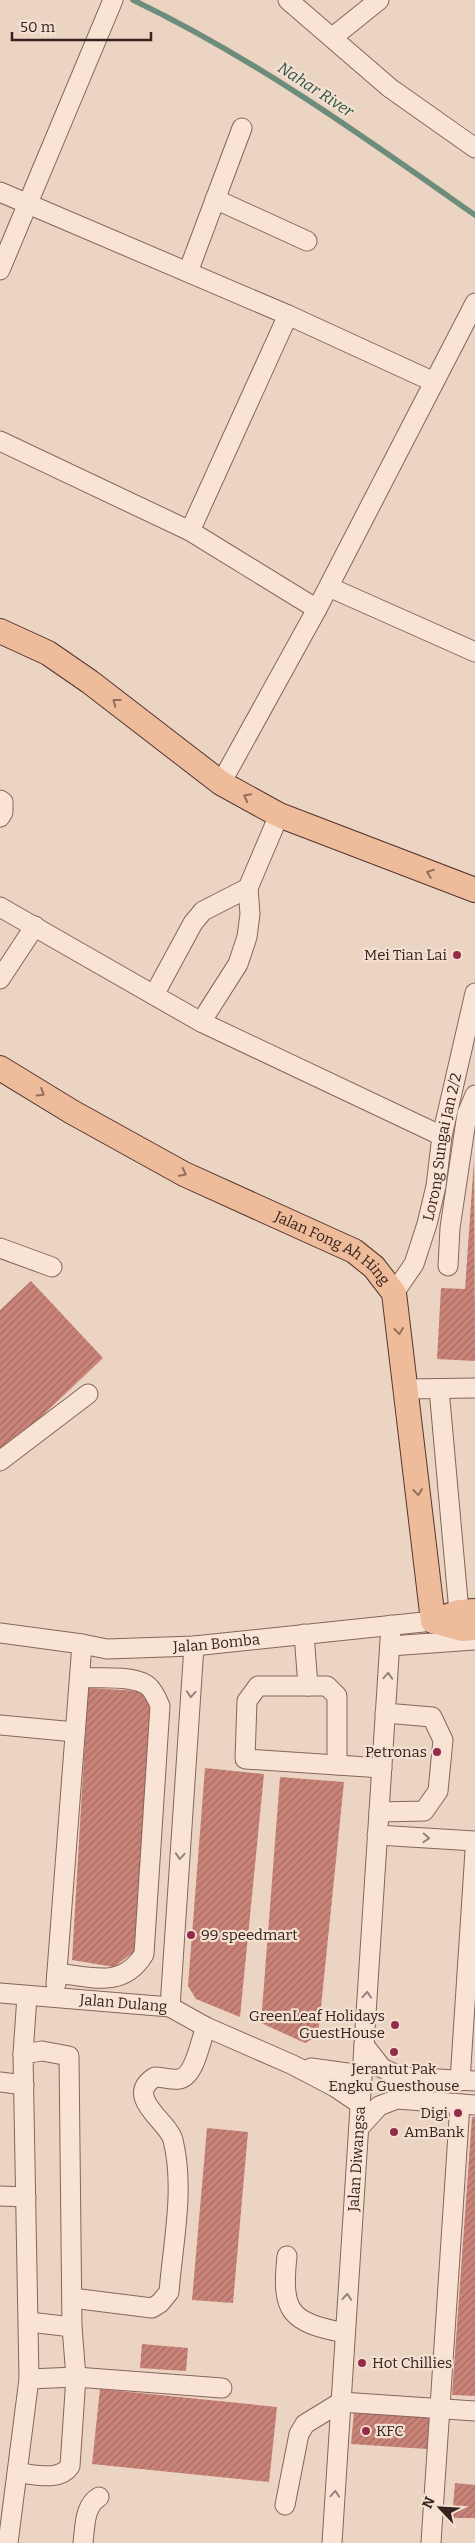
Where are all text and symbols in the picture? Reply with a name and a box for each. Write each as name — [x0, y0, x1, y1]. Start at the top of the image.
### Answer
scale bar — [12, 10, 151, 42]
text: 50 m — [20, 18, 56, 36]
water label: Nahar River — [274, 58, 358, 122]
one-way arrow — [113, 699, 122, 707]
one-way arrow — [244, 794, 253, 804]
one-way arrow — [426, 869, 434, 879]
place label: Mei Tian Lai — [364, 946, 448, 964]
marker: Mei Tian Lai — [451, 949, 463, 961]
street label: Lorong Sungai Jan 2/2 — [419, 1071, 465, 1223]
one-way arrow — [36, 1087, 45, 1097]
one-way arrow — [178, 1167, 187, 1177]
street label: Jalan Fong Ah Hing — [271, 1207, 394, 1289]
one-way arrow — [393, 1327, 404, 1335]
one-way arrow — [412, 1489, 423, 1497]
street label: Jalan Bomba — [172, 1630, 261, 1656]
one-way arrow — [382, 1672, 393, 1680]
one-way arrow — [185, 1690, 196, 1698]
place label: Petronas — [365, 1743, 427, 1761]
marker: Petronas — [431, 1746, 443, 1758]
one-way arrow — [422, 1833, 430, 1844]
one-way arrow — [175, 1853, 186, 1861]
place label: 99 speedmart — [201, 1926, 298, 1944]
marker: 99 speedmart — [185, 1929, 197, 1941]
street label: Jalan Dulang — [78, 1991, 168, 2016]
one-way arrow — [362, 1991, 373, 1999]
place label: GreenLeaf Holidays GuestHouse — [249, 2007, 385, 2042]
marker: GreenLeaf Holidays GuestHouse — [389, 2019, 401, 2031]
marker: Jerantut Pak Engku Guesthouse — [388, 2046, 400, 2058]
place label: Jerantut Pak Engku Guesthouse — [329, 2060, 459, 2095]
place label: Digi — [420, 2104, 449, 2122]
street label: Jalan Diwangsa — [344, 2106, 369, 2213]
marker: Digi — [452, 2107, 464, 2119]
place label: AmBank — [404, 2123, 465, 2141]
marker: AmBank — [388, 2126, 400, 2138]
one-way arrow — [342, 2293, 353, 2301]
place label: Hot Chillies — [372, 2354, 452, 2372]
marker: Hot Chillies — [356, 2357, 368, 2369]
place label: KFC — [376, 2422, 404, 2440]
marker: KFC — [360, 2425, 372, 2437]
north arrow — [415, 2483, 465, 2533]
one-way arrow — [329, 2490, 340, 2498]
text: N — [419, 2494, 439, 2511]

